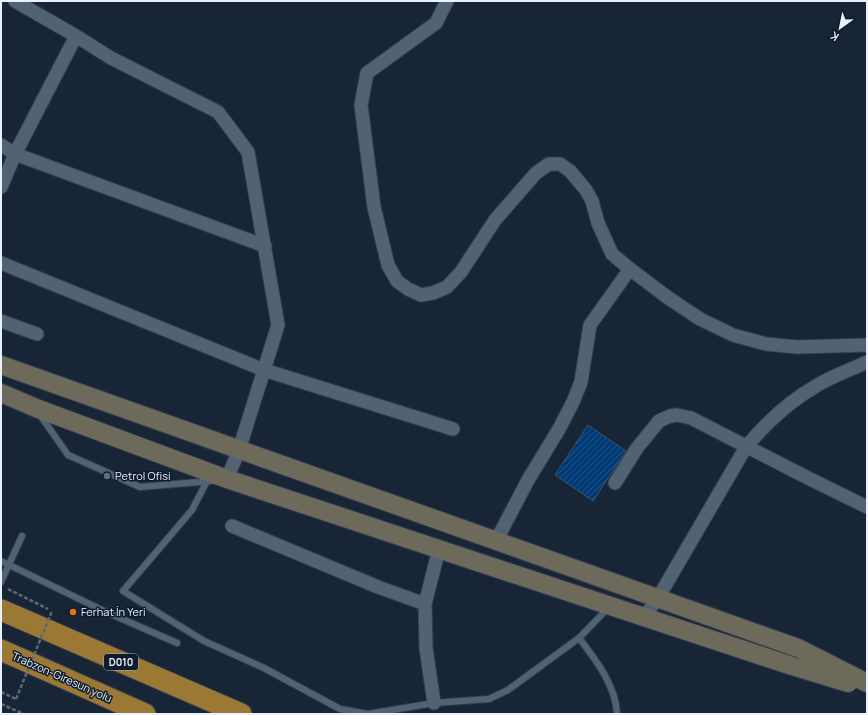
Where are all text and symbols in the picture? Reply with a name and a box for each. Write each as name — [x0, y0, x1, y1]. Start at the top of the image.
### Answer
north arrow — [820, 8, 860, 48]
text: K — [826, 28, 841, 45]
place label: Petrol Ofisi — [115, 468, 171, 483]
marker: Petrol Ofisi — [102, 471, 112, 481]
place label: Ferhat İn Yeri — [81, 604, 146, 619]
marker: Ferhat İn Yeri — [68, 607, 78, 617]
street label: Trabzon-Giresun yolu — [10, 648, 115, 705]
road number: D010 — [104, 654, 138, 670]

